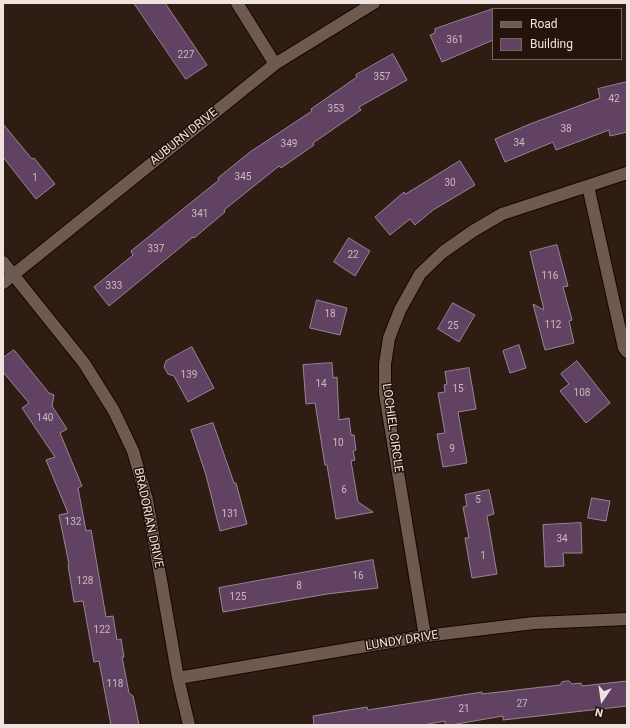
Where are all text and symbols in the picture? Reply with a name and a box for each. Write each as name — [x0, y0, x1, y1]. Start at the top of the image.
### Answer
legend — [492, 8, 622, 60]
text: Road — [530, 17, 558, 31]
house number: 361 — [447, 34, 463, 46]
text: Building — [530, 37, 573, 51]
house number: 227 — [178, 49, 194, 61]
house number: 357 — [374, 71, 390, 83]
house number: 42 — [608, 93, 620, 105]
house number: 353 — [328, 103, 344, 115]
street label: AUBURN DRIVE — [147, 105, 221, 169]
house number: 38 — [560, 123, 572, 135]
house number: 34 — [513, 137, 525, 149]
house number: 349 — [281, 138, 297, 150]
house number: 345 — [235, 171, 251, 183]
house number: 1 — [32, 172, 38, 184]
house number: 30 — [444, 177, 456, 189]
house number: 341 — [192, 208, 208, 220]
house number: 337 — [148, 243, 164, 255]
house number: 22 — [347, 249, 359, 261]
house number: 116 — [542, 270, 558, 282]
house number: 333 — [106, 280, 122, 292]
house number: 18 — [324, 308, 336, 320]
house number: 112 — [545, 319, 561, 331]
house number: 25 — [447, 320, 459, 332]
house number: 139 — [181, 369, 197, 381]
house number: 14 — [315, 378, 327, 390]
street label: LOCHIEL CIRCLE — [379, 383, 405, 473]
house number: 15 — [452, 383, 464, 395]
house number: 108 — [574, 387, 590, 399]
house number: 140 — [37, 412, 53, 424]
house number: 10 — [332, 437, 344, 449]
house number: 9 — [449, 443, 455, 455]
street label: BRADORIAN DRIVE — [130, 467, 166, 569]
house number: 6 — [341, 484, 347, 496]
house number: 5 — [475, 494, 481, 506]
house number: 131 — [222, 508, 238, 520]
house number: 132 — [65, 516, 81, 528]
house number: 34 — [556, 533, 568, 545]
house number: 1 — [480, 550, 486, 562]
house number: 16 — [352, 570, 364, 582]
house number: 128 — [77, 575, 93, 587]
house number: 8 — [296, 580, 302, 592]
house number: 125 — [230, 591, 246, 603]
house number: 122 — [94, 624, 110, 636]
street label: LUNDY DRIVE — [365, 628, 439, 654]
house number: 118 — [107, 678, 123, 690]
north arrow — [582, 680, 622, 720]
house number: 27 — [516, 698, 528, 710]
house number: 21 — [458, 703, 470, 715]
text: N — [594, 705, 604, 719]

